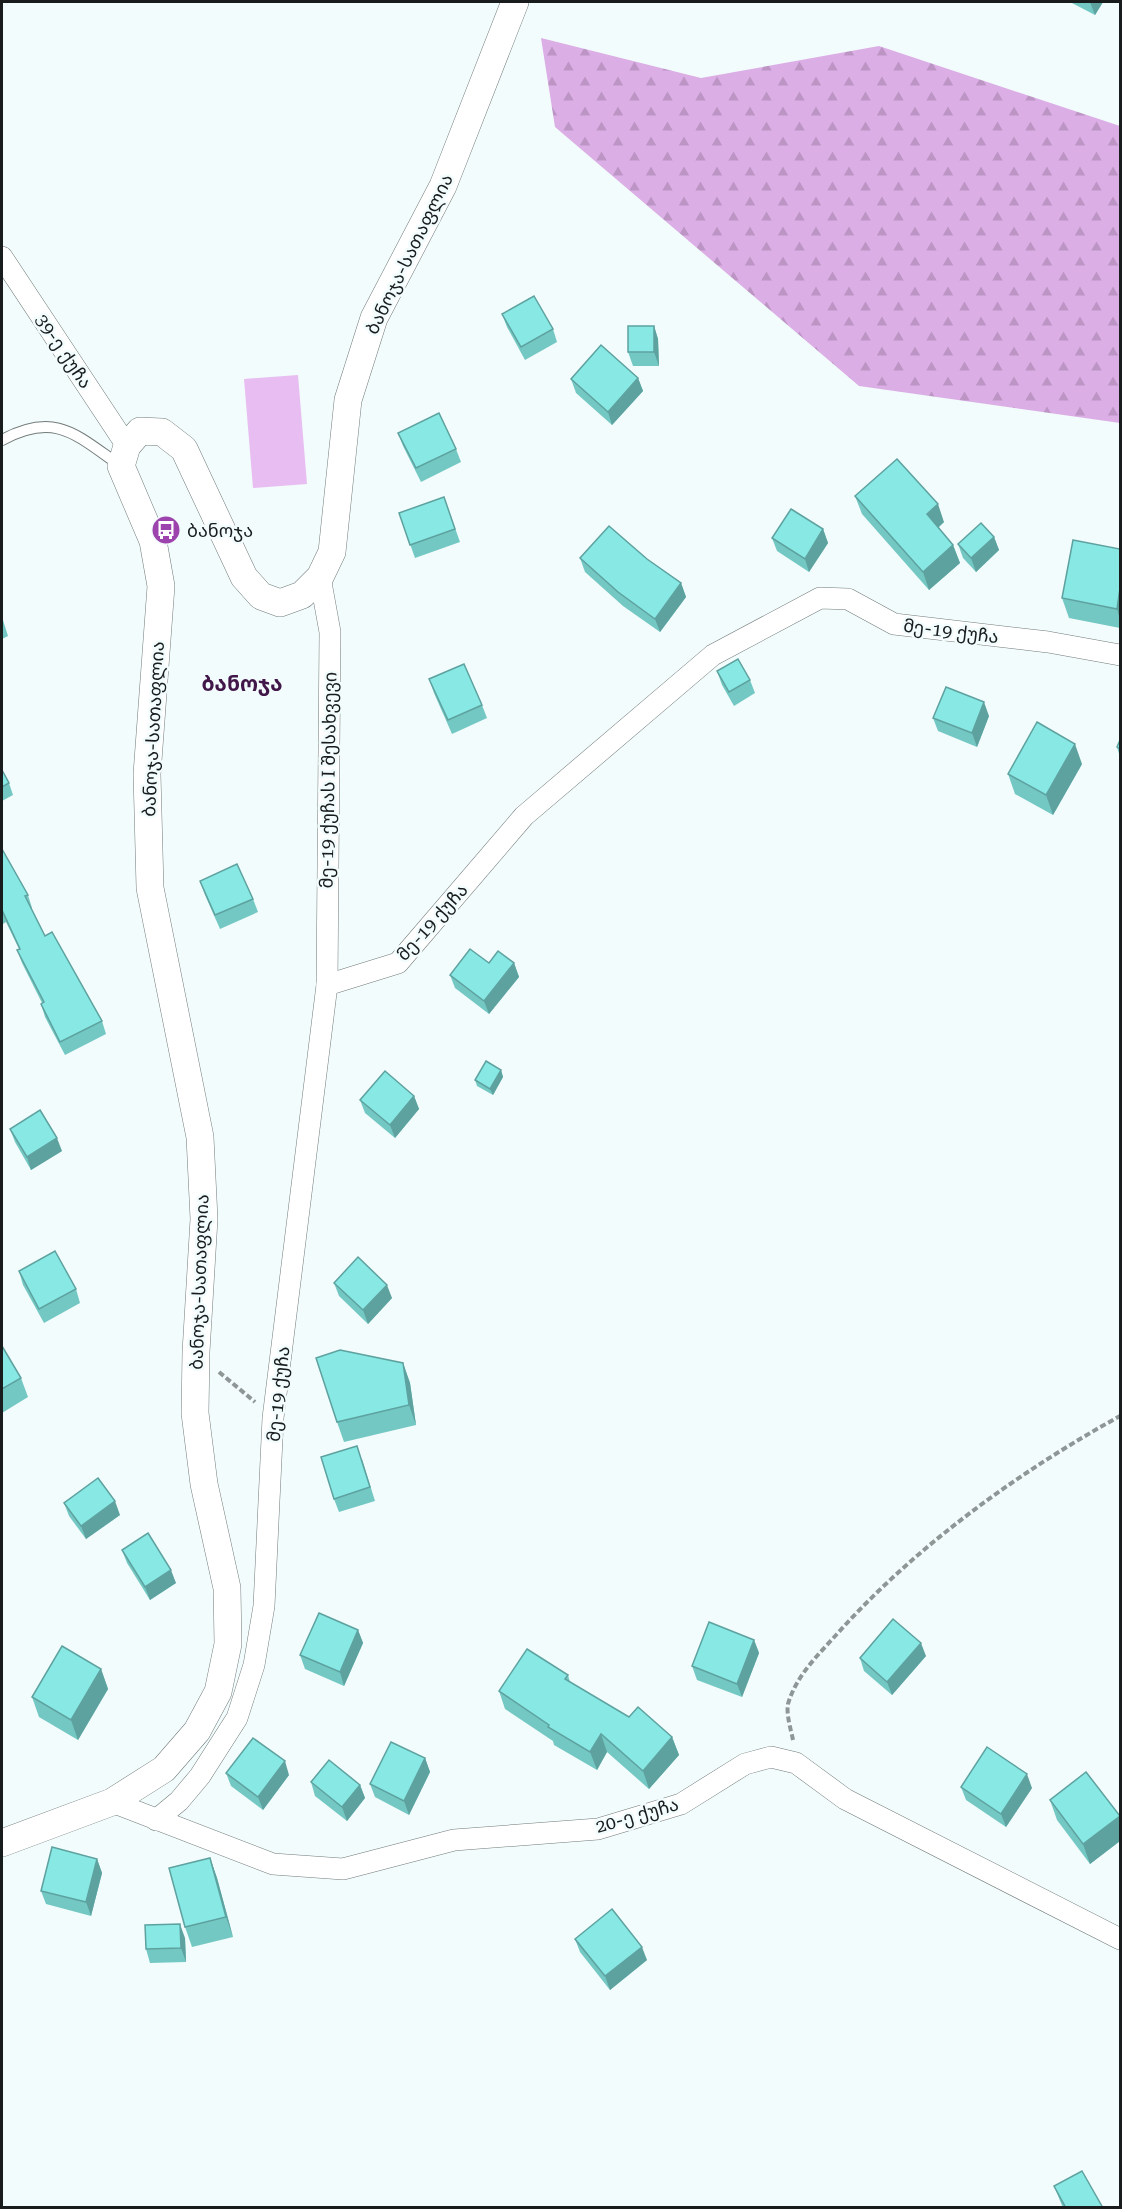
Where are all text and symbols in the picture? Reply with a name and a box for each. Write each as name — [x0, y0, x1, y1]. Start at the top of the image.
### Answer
street label: ბანოჯა-სათაფლია — [361, 170, 458, 338]
street label: 39-ე ქუჩა — [31, 310, 97, 393]
bus stop icon: ბანოჯა — [150, 514, 182, 546]
place label: ბანოჯა — [187, 520, 253, 542]
street label: მე-19 ქუჩა — [902, 615, 1000, 648]
street label: ბანოჯა-სათაფლია — [138, 641, 169, 817]
district label: ბანოჯა — [202, 672, 282, 696]
street label: მე-19 ქუჩას I შესახვევი — [316, 672, 341, 889]
street label: მე-19 ქუჩა — [392, 879, 473, 965]
street label: ბანოჯა-სათაფლია — [185, 1194, 214, 1370]
street label: მე-19 ქუჩა — [263, 1345, 294, 1443]
street label: 20-ე ქუჩა — [593, 1793, 681, 1838]

